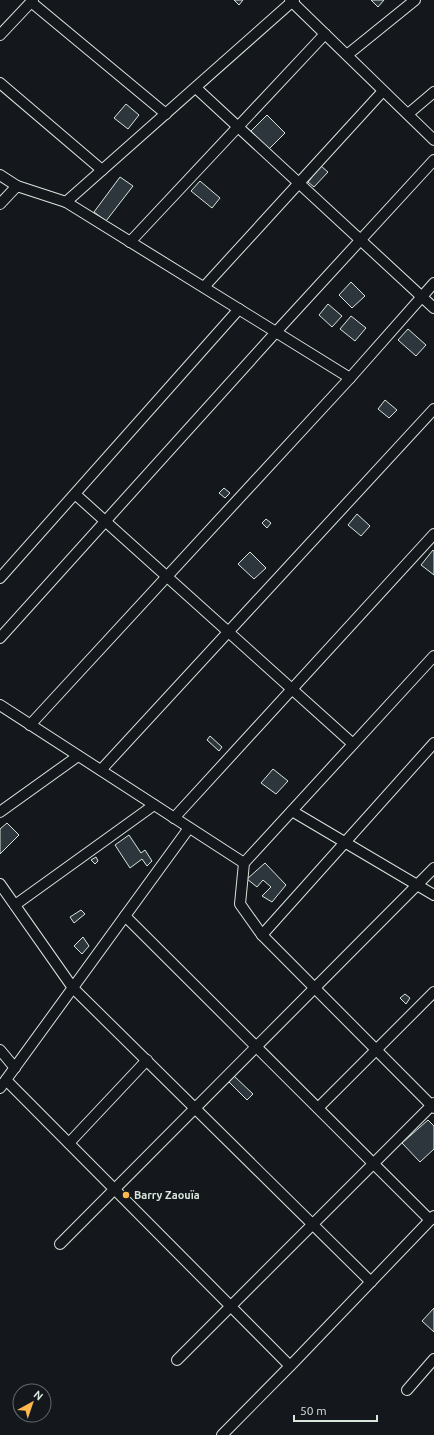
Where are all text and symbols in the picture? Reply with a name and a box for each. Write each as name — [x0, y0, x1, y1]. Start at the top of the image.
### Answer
place label: Barry Zaouïa — [134, 1189, 200, 1201]
marker: Barry Zaouïa — [121, 1190, 131, 1200]
north arrow — [12, 1383, 52, 1423]
text: N — [31, 1388, 45, 1403]
scale bar — [294, 1397, 377, 1423]
text: 50 m — [300, 1404, 327, 1417]

